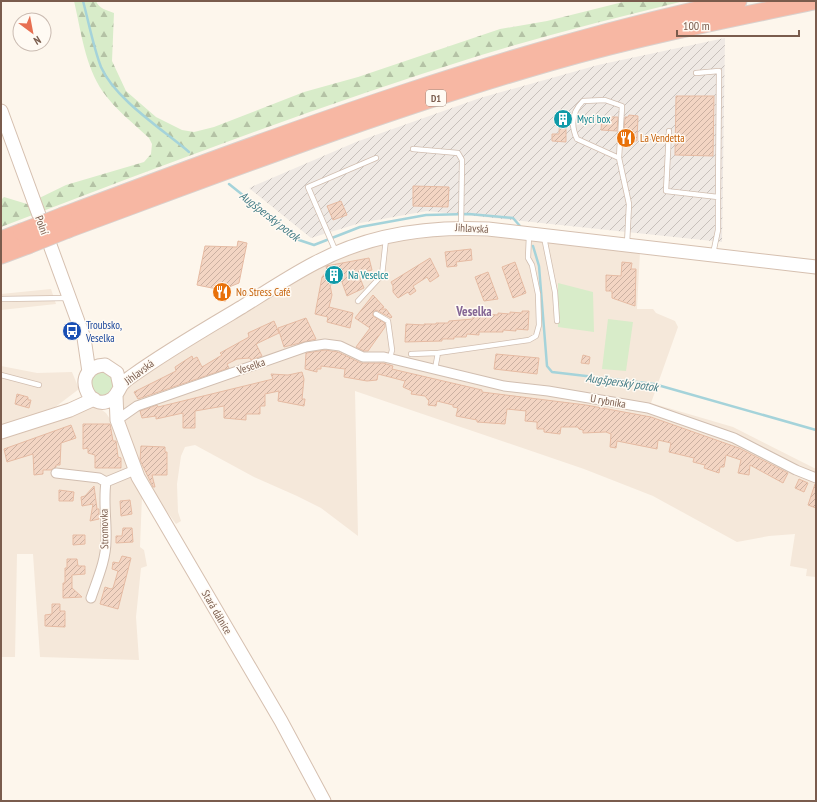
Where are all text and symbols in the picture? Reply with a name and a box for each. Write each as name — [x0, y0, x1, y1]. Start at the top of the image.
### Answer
north arrow — [12, 12, 52, 52]
scale bar — [677, 12, 799, 38]
text: 100 m — [683, 18, 710, 33]
text: N — [31, 33, 44, 48]
road number: D1 — [426, 90, 446, 106]
building icon: Mycí box — [552, 108, 574, 130]
place label: Mycí box — [577, 112, 611, 126]
restaurant icon: La Vendetta — [615, 127, 637, 149]
place label: La Vendetta — [640, 131, 685, 145]
water label: Augšperský potok — [237, 188, 304, 245]
street label: Polní — [32, 214, 52, 237]
street label: Jihlavská — [454, 220, 489, 236]
building icon: Na Veselce — [323, 264, 345, 286]
place label: Na Veselce — [348, 268, 389, 282]
restaurant icon: No Stress Café — [211, 281, 233, 303]
place label: No Stress Café — [236, 285, 291, 299]
district label: Veselka — [455, 303, 492, 320]
place label: Troubsko, Veselka — [85, 318, 122, 345]
bus stop icon: Troubsko, Veselka — [61, 320, 83, 342]
street label: Veselka — [234, 355, 267, 378]
street label: Jihlavská — [121, 356, 157, 388]
water label: Augšperský potok — [585, 370, 660, 395]
street label: U rybníka — [589, 391, 627, 411]
street label: Stromovka — [97, 509, 111, 549]
street label: Stará dálnice — [199, 587, 236, 637]

